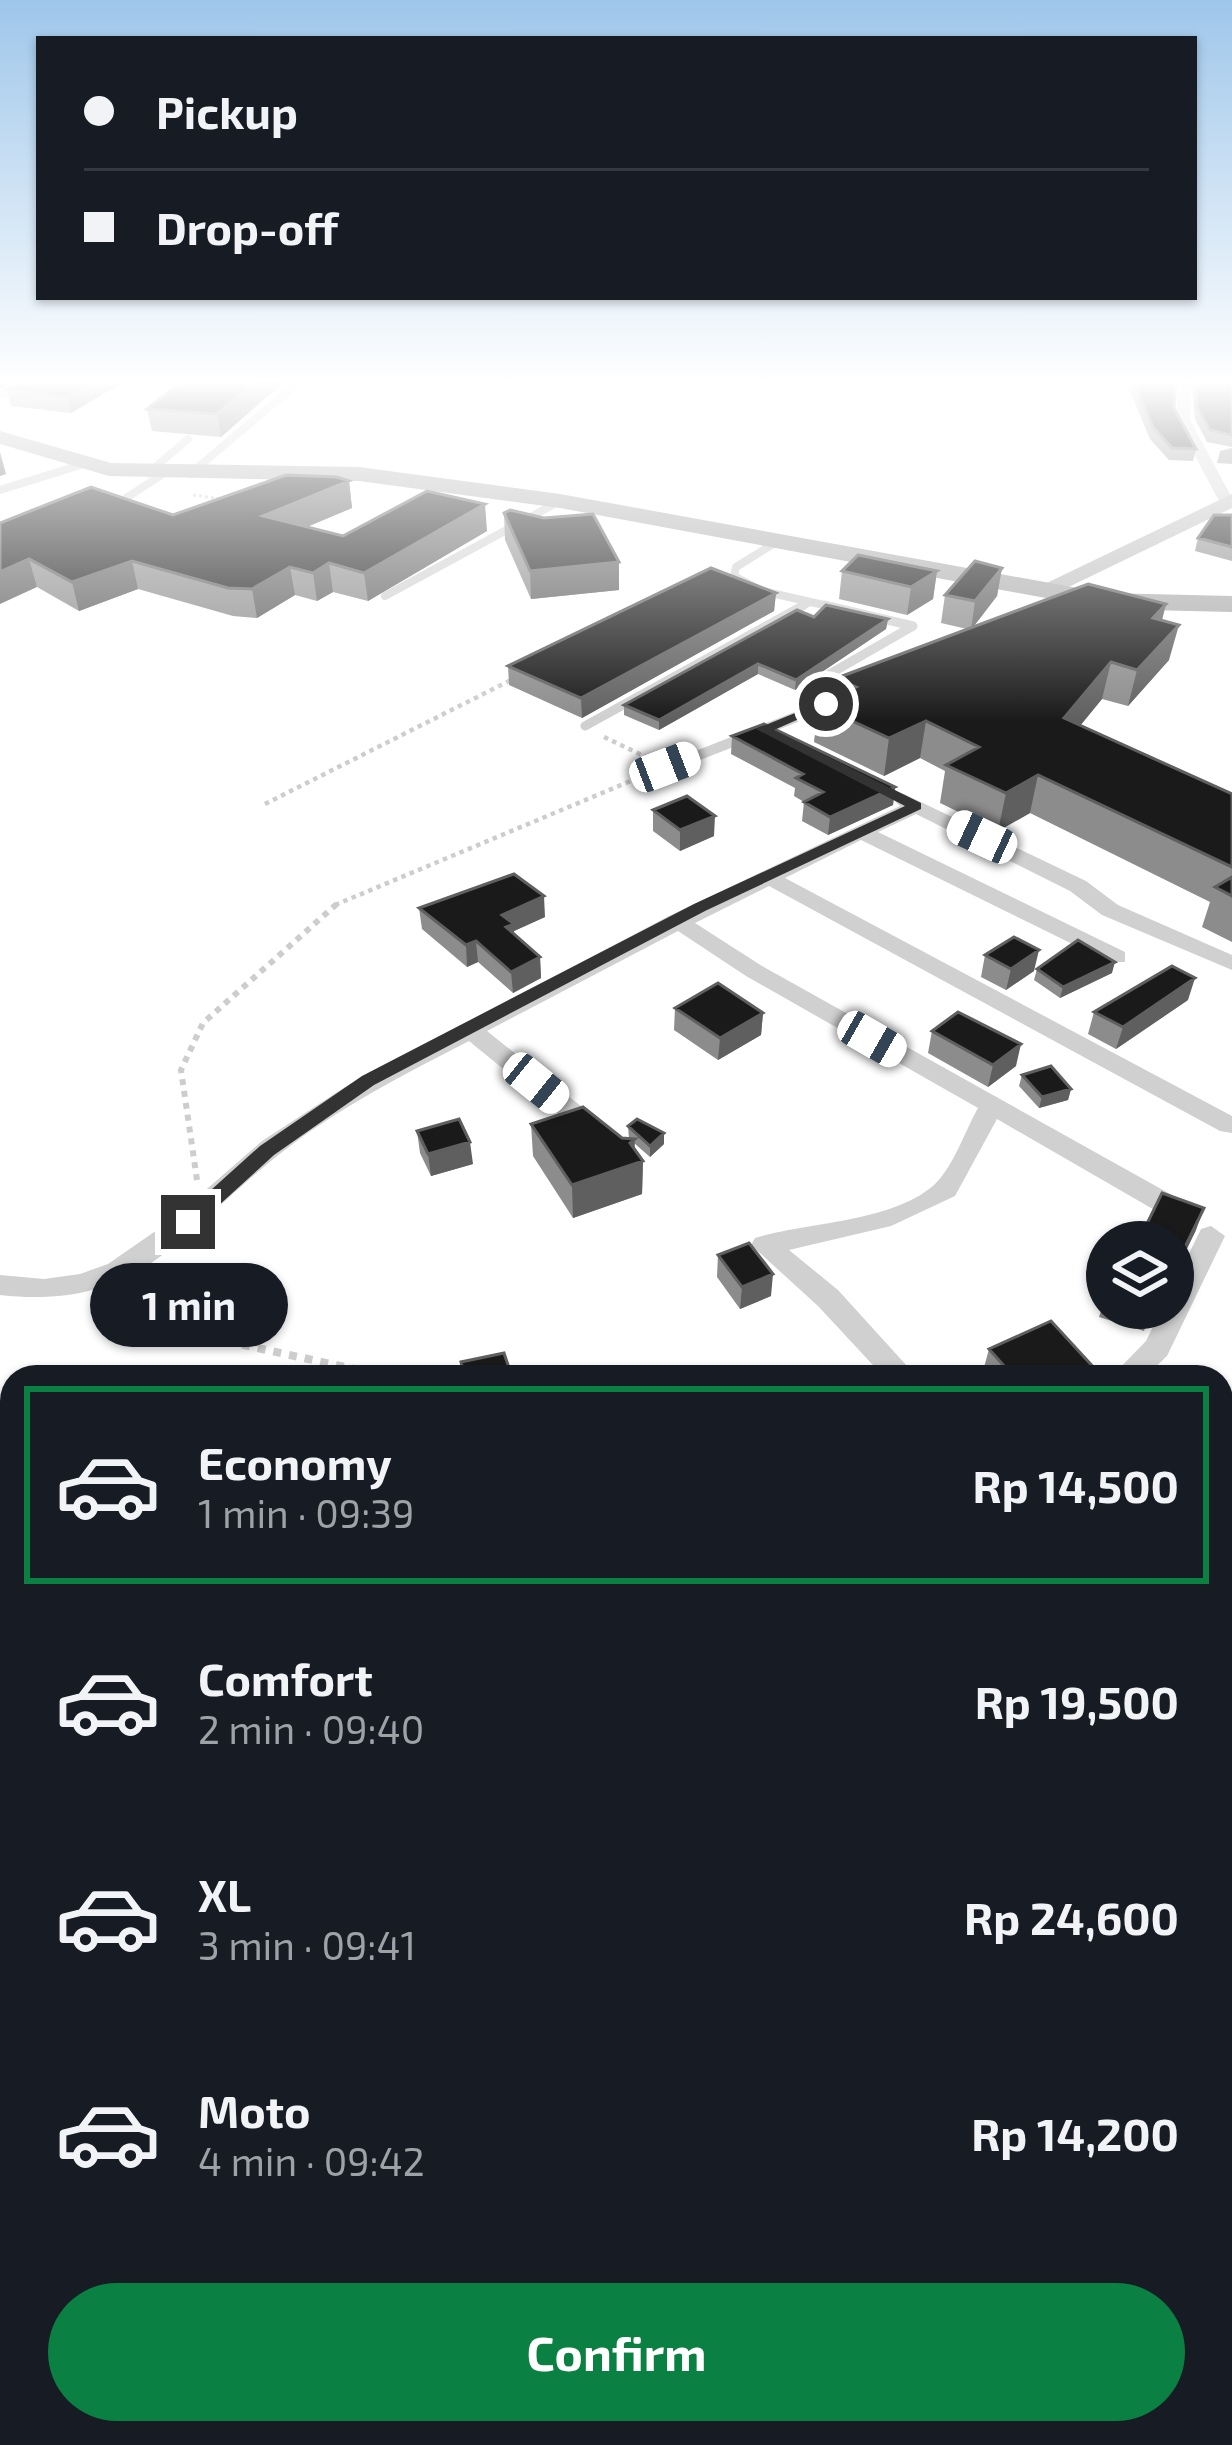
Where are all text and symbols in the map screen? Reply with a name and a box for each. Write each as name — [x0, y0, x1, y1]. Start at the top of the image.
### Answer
text: Pickup — [156, 84, 298, 138]
text: Drop-off — [156, 200, 338, 254]
route start — [799, 677, 853, 731]
car — [625, 737, 705, 797]
car — [942, 805, 1022, 869]
car — [832, 1005, 912, 1073]
car — [497, 1046, 575, 1120]
route end — [161, 1195, 215, 1249]
map controls — [1086, 1221, 1194, 1329]
button: layers — [1086, 1221, 1194, 1329]
callout: 1 min — [89, 1264, 287, 1348]
text: 1 min — [142, 1281, 236, 1328]
icon: car — [54, 1431, 162, 1539]
text: Economy — [198, 1435, 392, 1489]
text: Rp 14,500 — [973, 1458, 1179, 1512]
text: 1 min · 09:39 — [198, 1489, 414, 1536]
icon: car — [54, 1647, 162, 1755]
text: Comfort — [198, 1651, 373, 1705]
text: Rp 19,500 — [975, 1674, 1179, 1728]
text: 2 min · 09:40 — [198, 1705, 424, 1752]
icon: car — [54, 1863, 162, 1971]
text: XL — [198, 1867, 251, 1921]
text: Rp 24,600 — [964, 1890, 1179, 1944]
text: 3 min · 09:41 — [198, 1921, 416, 1968]
icon: car — [54, 2079, 162, 2187]
text: Moto — [198, 2083, 311, 2137]
text: Rp 14,200 — [971, 2106, 1179, 2160]
text: 4 min · 09:42 — [198, 2137, 425, 2184]
button: Confirm — [48, 2283, 1185, 2421]

